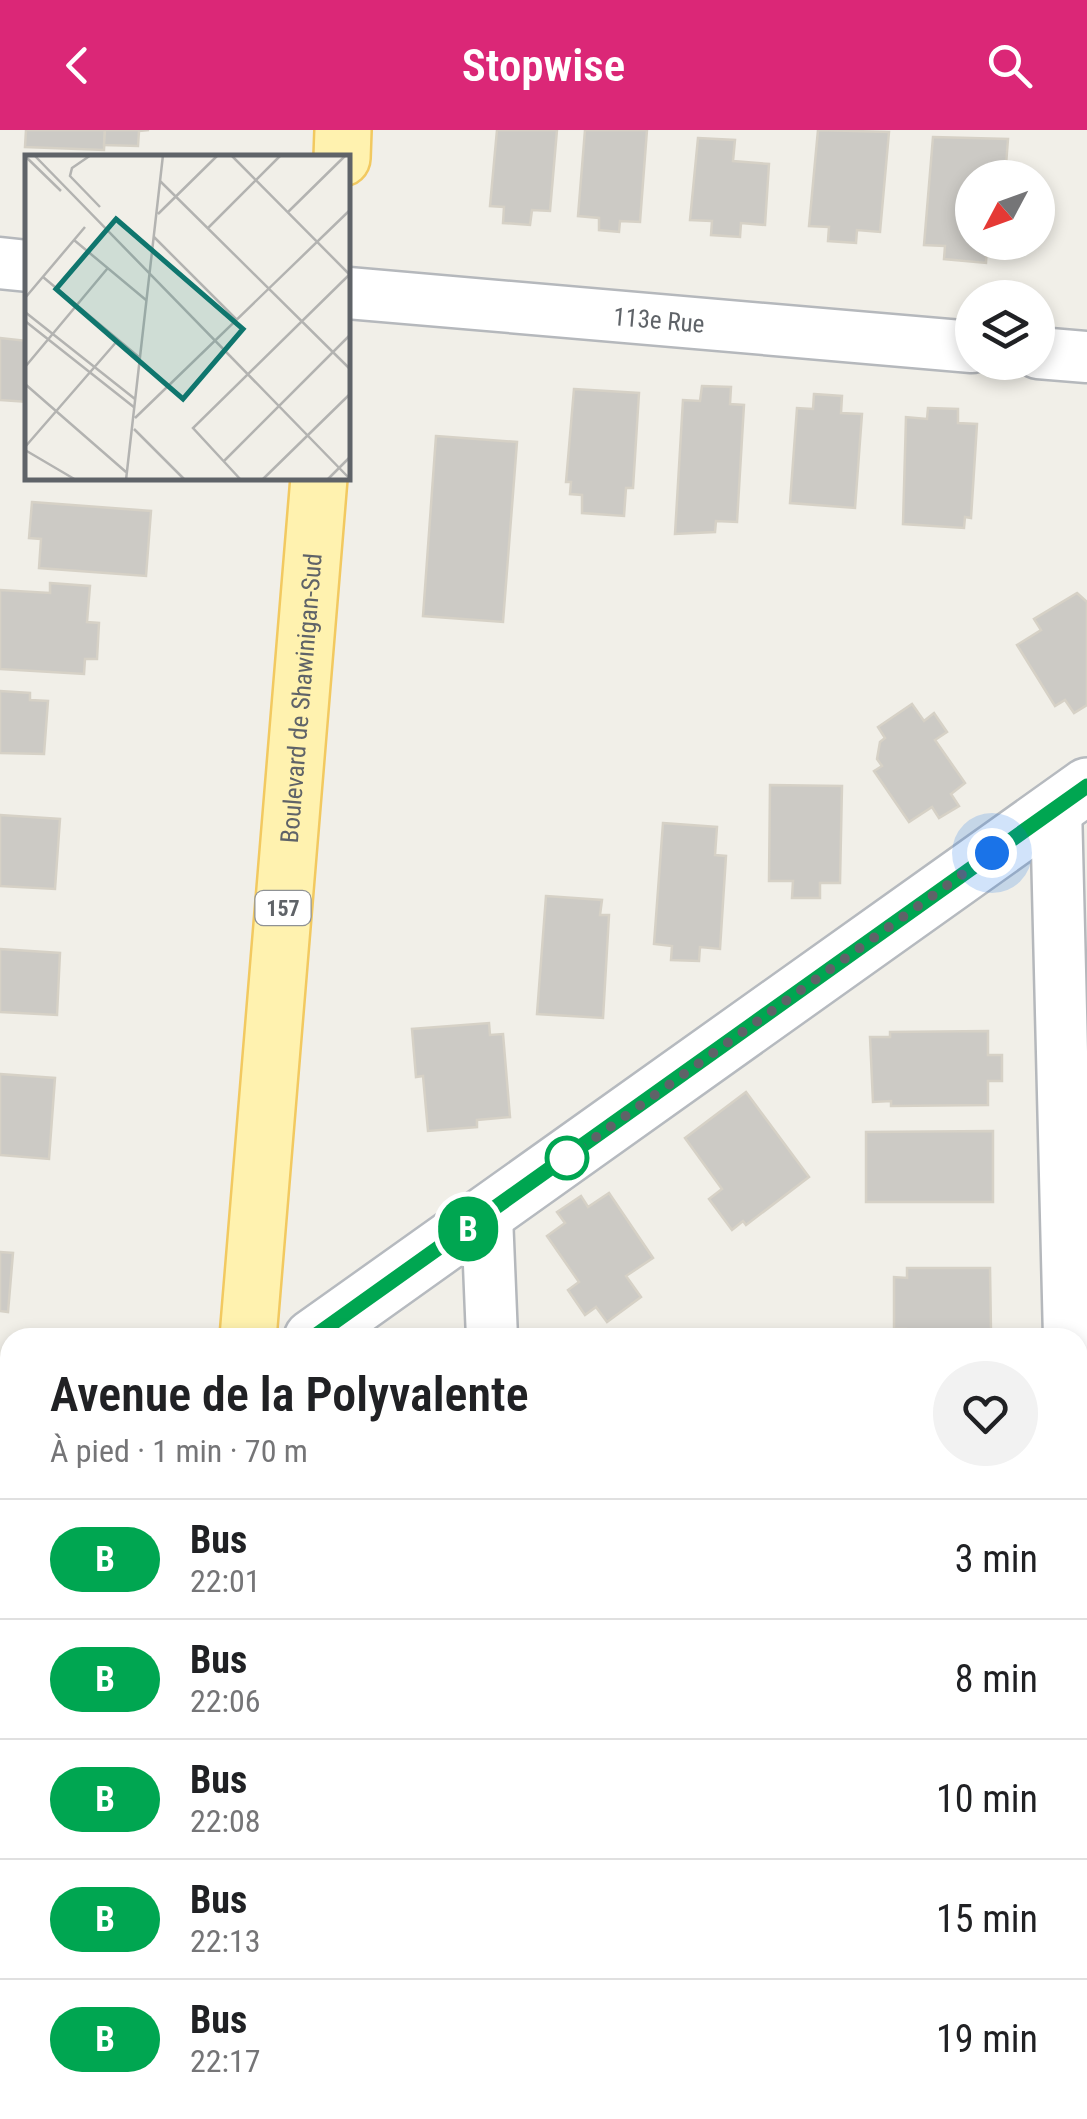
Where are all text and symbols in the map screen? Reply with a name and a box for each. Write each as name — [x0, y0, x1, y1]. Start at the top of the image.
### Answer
icon: back — [50, 38, 105, 93]
icon: search — [982, 38, 1037, 93]
text: Stopwise — [462, 39, 625, 92]
inset map — [25, 155, 350, 480]
north arrow — [955, 160, 1055, 260]
map controls — [955, 160, 1055, 380]
button: layers — [955, 280, 1055, 380]
street label: 113e Rue — [612, 302, 706, 339]
street label: Boulevard de Shawinigan-Sud — [275, 552, 328, 844]
your location — [967, 828, 1017, 878]
road number: 157 — [256, 891, 310, 925]
unlabelled marker — [546, 1137, 588, 1179]
line badge: B — [436, 1196, 500, 1262]
text: B — [458, 1209, 478, 1250]
button: heart — [933, 1361, 1038, 1466]
text: Avenue de la Polyvalente — [50, 1366, 529, 1423]
text: À pied · 1 min · 70 m — [50, 1432, 308, 1470]
text: Bus — [190, 1518, 247, 1562]
text: 3 min — [955, 1537, 1038, 1581]
text: B — [95, 1539, 115, 1580]
text: 22:01 — [190, 1562, 261, 1600]
text: Bus — [190, 1638, 247, 1682]
text: 8 min — [955, 1657, 1038, 1701]
text: B — [95, 1659, 115, 1700]
text: 22:06 — [190, 1682, 261, 1720]
text: Bus — [190, 1758, 247, 1802]
text: 10 min — [936, 1777, 1038, 1821]
text: B — [95, 1779, 115, 1820]
text: 22:08 — [190, 1802, 261, 1840]
text: Bus — [190, 1878, 247, 1922]
text: 15 min — [936, 1897, 1038, 1941]
text: B — [95, 1899, 115, 1940]
text: 22:13 — [190, 1922, 261, 1960]
text: Bus — [190, 1998, 247, 2042]
text: 19 min — [936, 2017, 1038, 2061]
text: B — [95, 2019, 115, 2060]
text: 22:17 — [190, 2042, 261, 2080]

